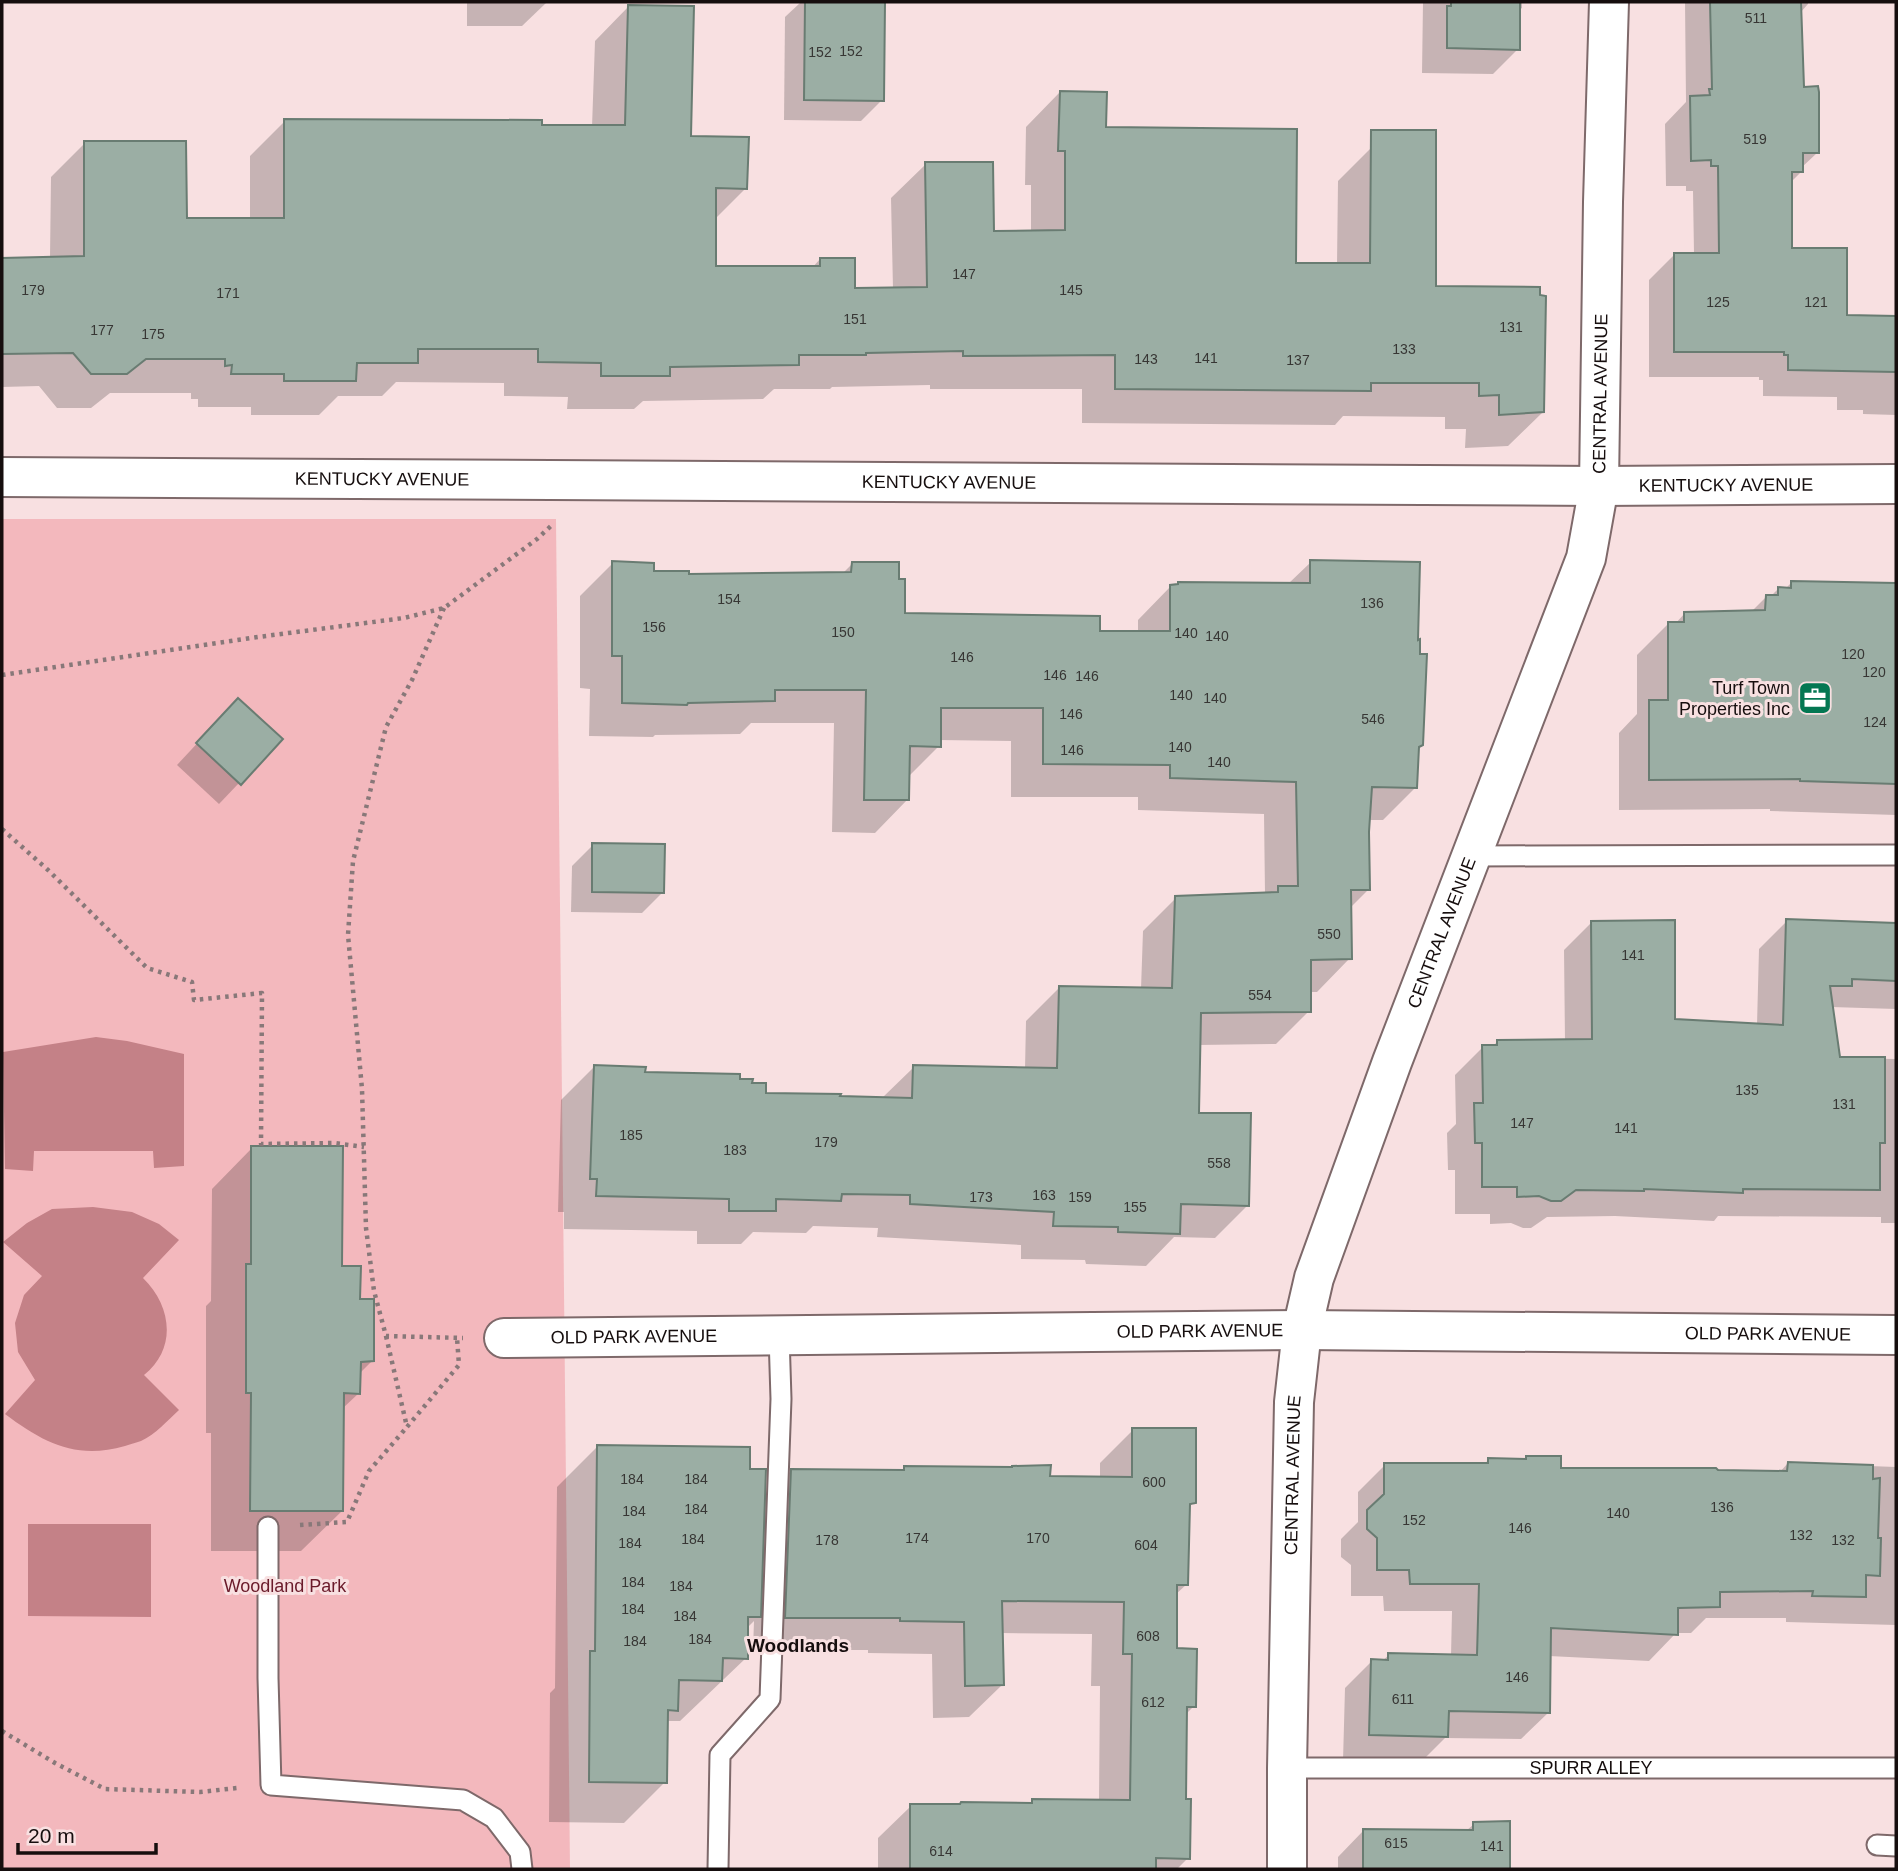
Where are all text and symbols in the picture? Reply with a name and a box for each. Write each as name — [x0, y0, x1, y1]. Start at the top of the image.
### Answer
house number: 511 — [1745, 10, 1767, 26]
house number: 152 — [839, 43, 863, 59]
house number: 152 — [808, 44, 832, 60]
house number: 519 — [1743, 131, 1767, 147]
house number: 147 — [952, 266, 976, 282]
house number: 179 — [21, 282, 45, 298]
house number: 145 — [1059, 282, 1083, 298]
house number: 171 — [216, 285, 240, 301]
house number: 125 — [1706, 294, 1730, 310]
house number: 121 — [1804, 294, 1828, 310]
house number: 151 — [843, 311, 867, 327]
street label: CENTRAL AVENUE — [1589, 314, 1611, 474]
house number: 131 — [1499, 319, 1523, 335]
house number: 177 — [90, 322, 114, 338]
house number: 175 — [141, 326, 165, 342]
house number: 133 — [1392, 341, 1416, 357]
house number: 141 — [1194, 350, 1218, 366]
house number: 143 — [1134, 351, 1158, 367]
house number: 137 — [1286, 352, 1310, 368]
street label: KENTUCKY AVENUE — [295, 469, 469, 490]
street label: KENTUCKY AVENUE — [862, 472, 1036, 493]
street label: KENTUCKY AVENUE — [1639, 475, 1813, 496]
house number: 154 — [717, 591, 741, 607]
house number: 136 — [1360, 595, 1384, 611]
house number: 156 — [642, 619, 666, 635]
house number: 150 — [831, 624, 855, 640]
house number: 140 — [1174, 625, 1198, 641]
house number: 140 — [1205, 628, 1229, 644]
house number: 120 — [1841, 646, 1865, 662]
house number: 146 — [950, 649, 974, 665]
house number: 120 — [1862, 664, 1886, 680]
house number: 146 — [1043, 667, 1067, 683]
house number: 146 — [1075, 668, 1099, 684]
place label: Turf Town Properties Inc — [1679, 678, 1790, 719]
office icon: Turf Town Properties Inc — [1796, 679, 1834, 717]
house number: 140 — [1169, 687, 1193, 703]
house number: 140 — [1203, 690, 1227, 706]
house number: 146 — [1059, 706, 1083, 722]
house number: 546 — [1361, 711, 1385, 727]
house number: 124 — [1863, 714, 1887, 730]
house number: 140 — [1168, 739, 1192, 755]
house number: 146 — [1060, 742, 1084, 758]
house number: 140 — [1207, 754, 1231, 770]
street label: CENTRAL AVENUE — [1404, 854, 1480, 1011]
house number: 550 — [1317, 926, 1341, 942]
house number: 141 — [1621, 947, 1645, 963]
house number: 554 — [1248, 987, 1272, 1003]
house number: 135 — [1735, 1082, 1759, 1098]
house number: 131 — [1832, 1096, 1856, 1112]
house number: 147 — [1510, 1115, 1534, 1131]
house number: 141 — [1614, 1120, 1638, 1136]
house number: 185 — [619, 1127, 643, 1143]
house number: 179 — [814, 1134, 838, 1150]
house number: 183 — [723, 1142, 747, 1158]
house number: 558 — [1207, 1155, 1231, 1171]
house number: 163 — [1032, 1187, 1056, 1203]
house number: 173 — [969, 1189, 993, 1205]
house number: 159 — [1068, 1189, 1092, 1205]
house number: 155 — [1123, 1199, 1147, 1215]
street label: OLD PARK AVENUE — [1117, 1320, 1283, 1342]
street label: OLD PARK AVENUE — [1685, 1323, 1851, 1345]
street label: OLD PARK AVENUE — [551, 1326, 717, 1348]
street label: CENTRAL AVENUE — [1281, 1394, 1305, 1555]
house number: 184 — [620, 1471, 644, 1487]
house number: 184 — [684, 1471, 708, 1487]
house number: 600 — [1142, 1474, 1166, 1490]
house number: 136 — [1710, 1499, 1734, 1515]
house number: 184 — [684, 1501, 708, 1517]
house number: 184 — [622, 1503, 646, 1519]
house number: 140 — [1606, 1505, 1630, 1521]
house number: 152 — [1402, 1512, 1426, 1528]
house number: 146 — [1508, 1520, 1532, 1536]
house number: 132 — [1789, 1527, 1813, 1543]
house number: 174 — [905, 1530, 929, 1546]
house number: 170 — [1026, 1530, 1050, 1546]
house number: 184 — [681, 1531, 705, 1547]
house number: 178 — [815, 1532, 839, 1548]
house number: 132 — [1831, 1532, 1855, 1548]
house number: 184 — [618, 1535, 642, 1551]
house number: 604 — [1134, 1537, 1158, 1553]
house number: 184 — [621, 1574, 645, 1590]
park label: Woodland Park — [224, 1576, 347, 1596]
house number: 184 — [669, 1578, 693, 1594]
house number: 184 — [621, 1601, 645, 1617]
house number: 184 — [673, 1608, 697, 1624]
house number: 608 — [1136, 1628, 1160, 1644]
house number: 184 — [688, 1631, 712, 1647]
house number: 184 — [623, 1633, 647, 1649]
district label: Woodlands — [747, 1635, 849, 1656]
house number: 146 — [1505, 1669, 1529, 1685]
house number: 611 — [1392, 1691, 1414, 1707]
house number: 612 — [1141, 1694, 1165, 1710]
street label: SPURR ALLEY — [1529, 1758, 1653, 1778]
scale bar — [18, 1812, 156, 1856]
text: 20 m — [28, 1824, 75, 1847]
house number: 615 — [1384, 1835, 1408, 1851]
house number: 141 — [1480, 1838, 1504, 1854]
house number: 614 — [929, 1843, 953, 1859]

